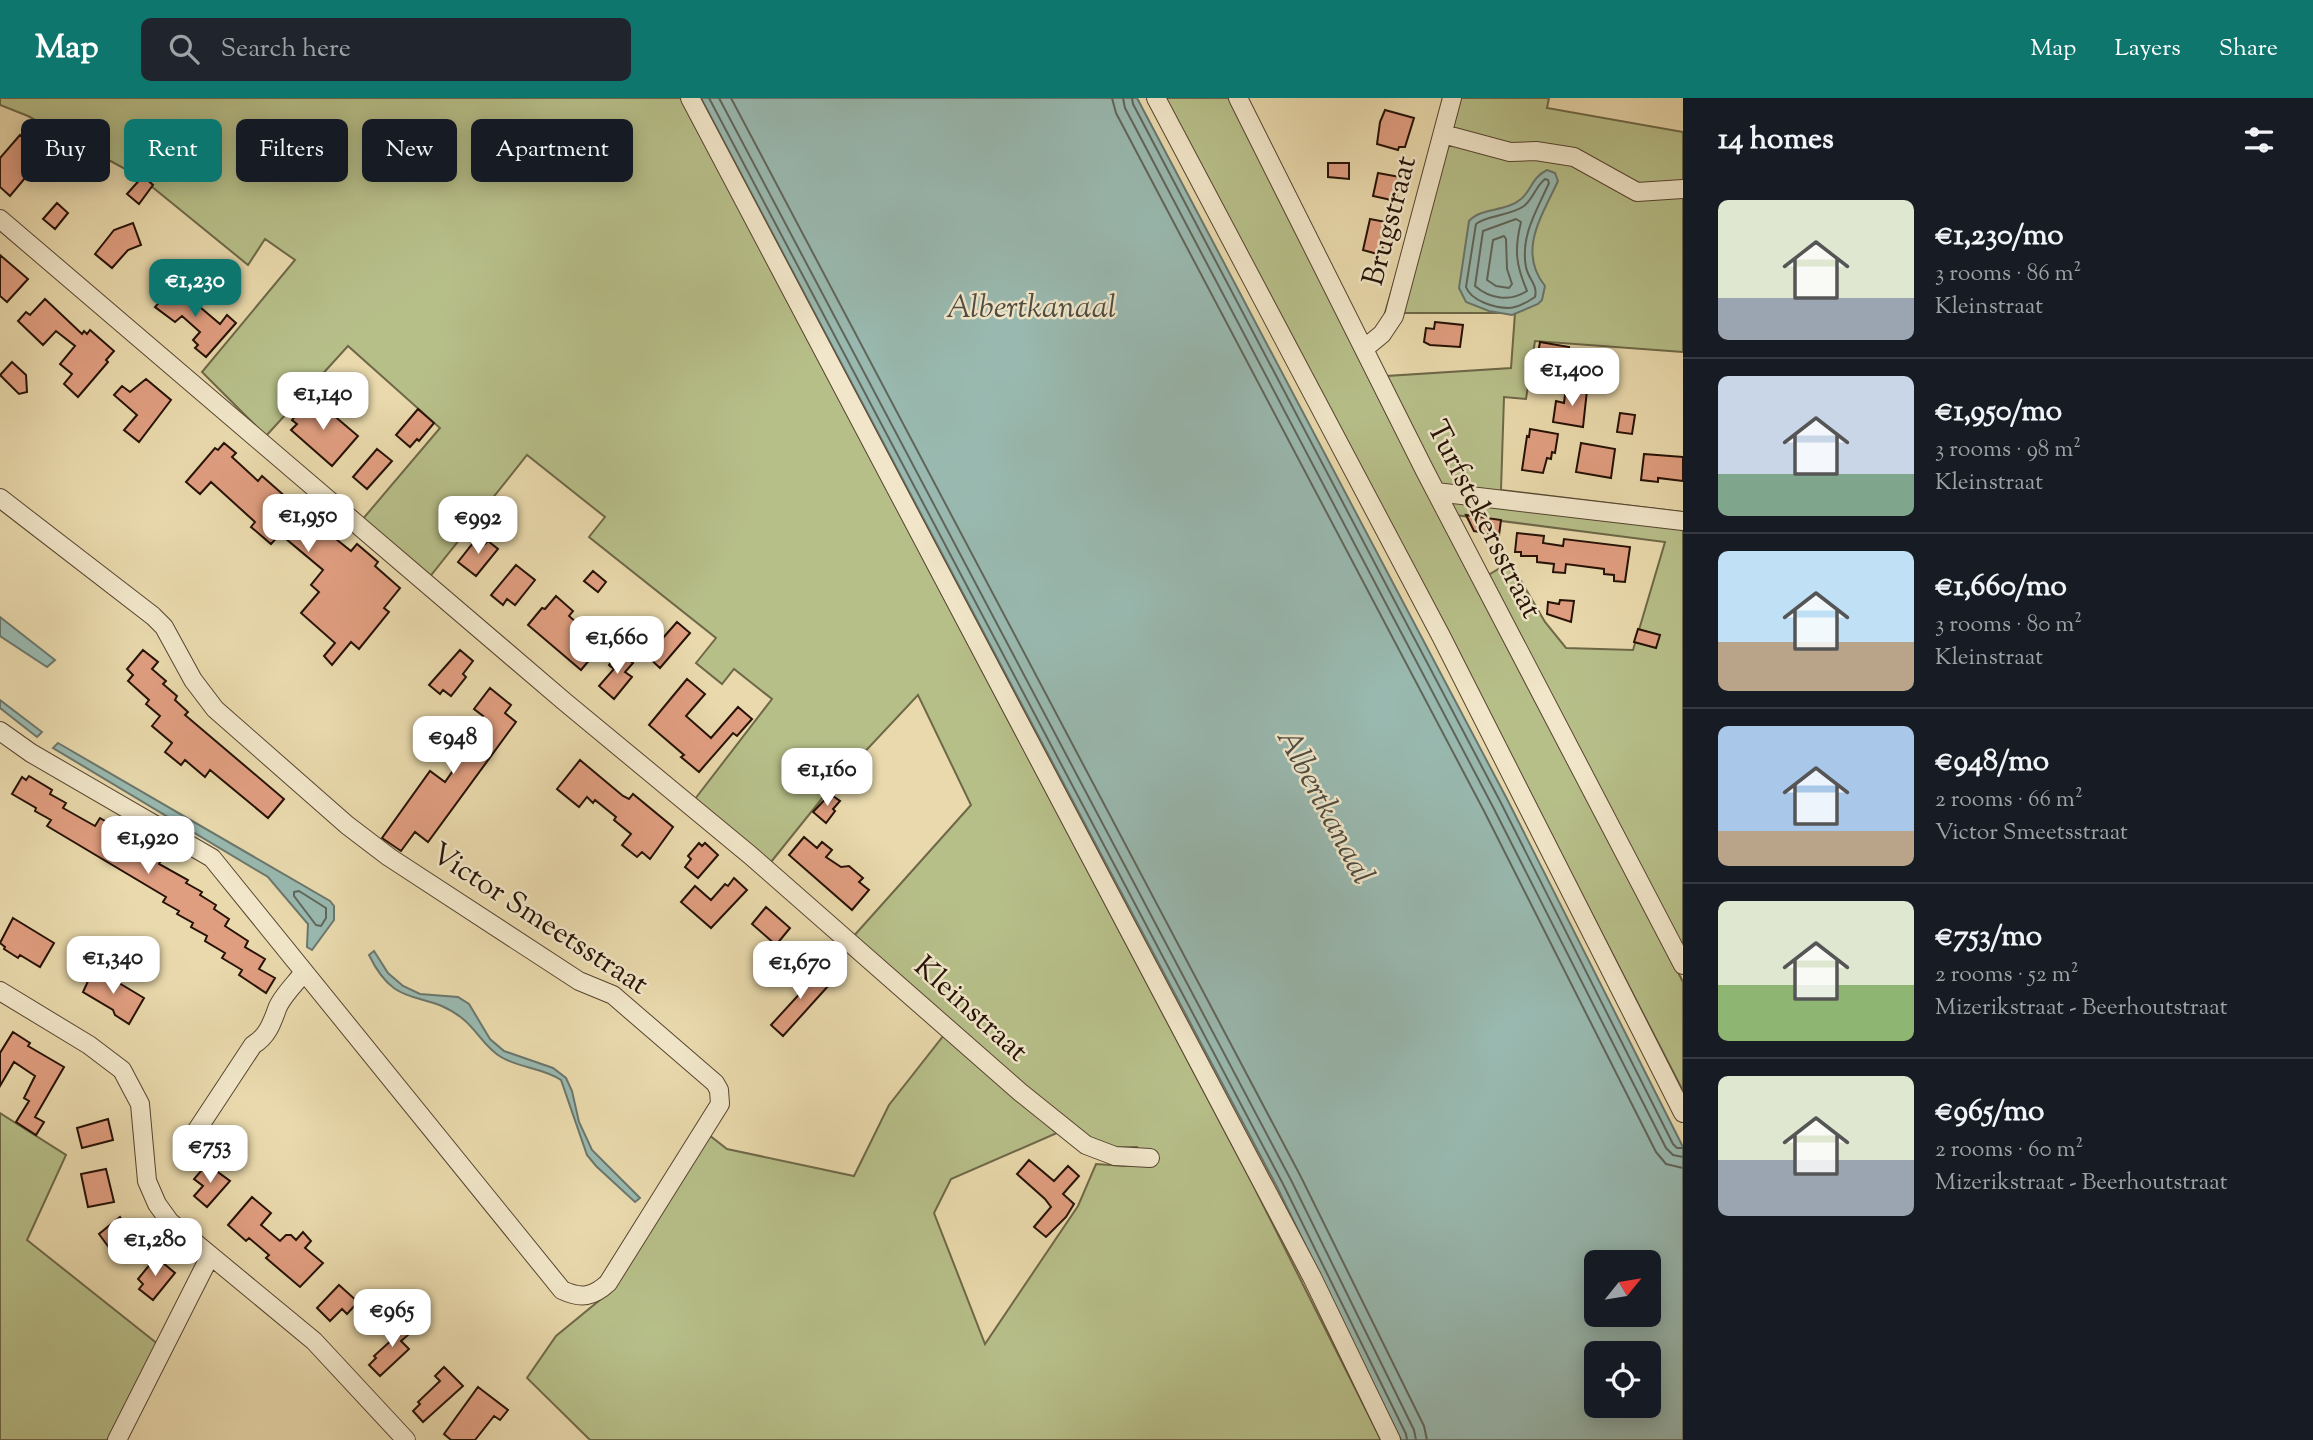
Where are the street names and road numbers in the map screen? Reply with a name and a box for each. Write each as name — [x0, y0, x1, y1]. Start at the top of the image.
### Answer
street label: Brugstraat — [1353, 151, 1429, 291]
street label: Turfstekersstraat — [1415, 414, 1551, 626]
street label: Victor Smeetsstraat — [422, 833, 656, 1007]
street label: Kleinstraat — [903, 947, 1037, 1073]

